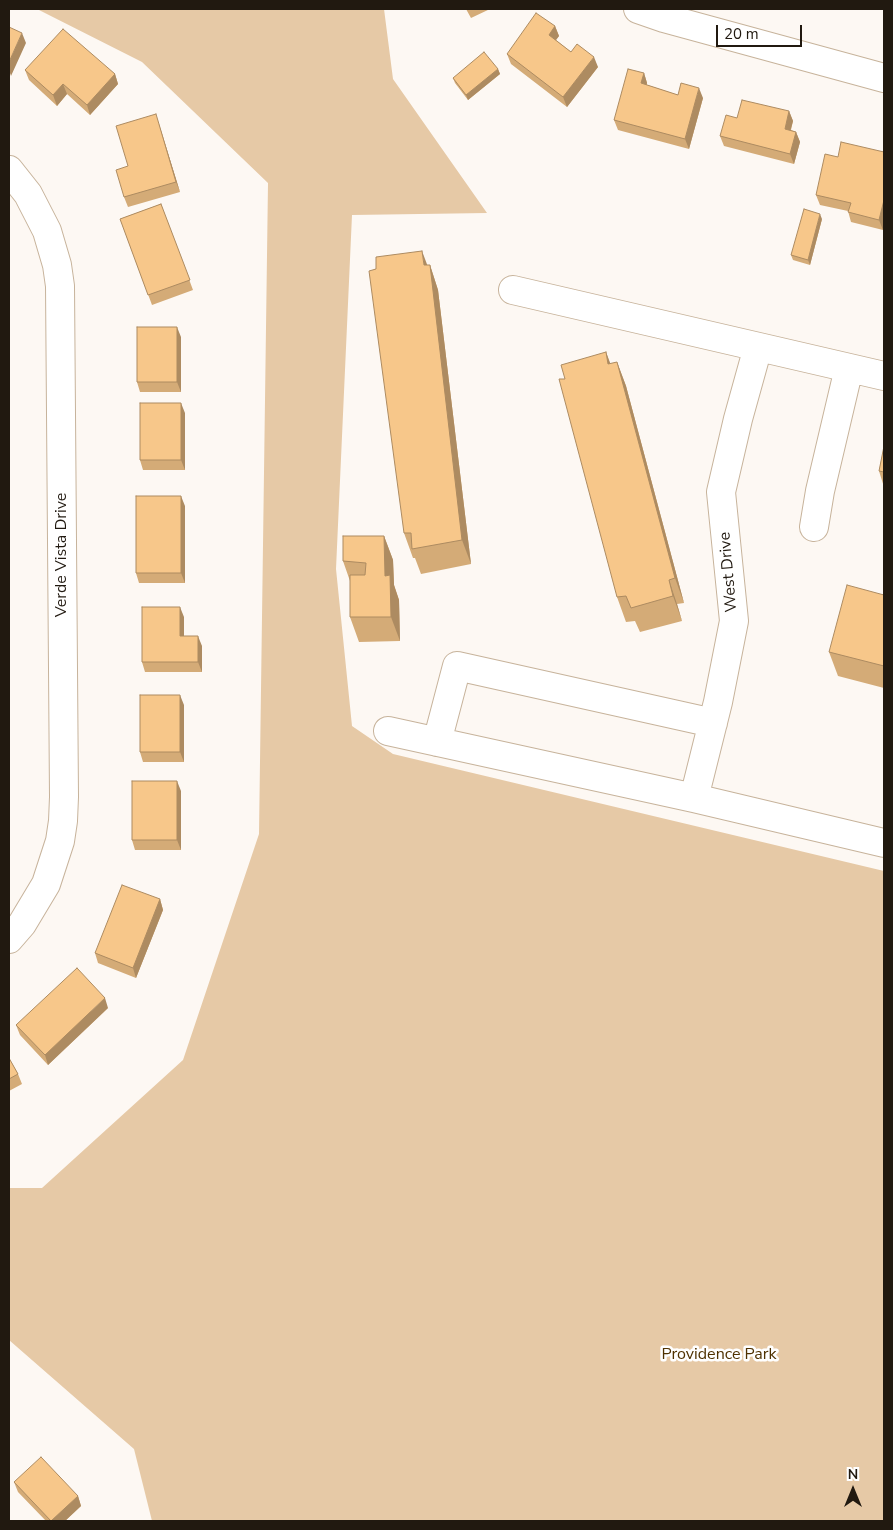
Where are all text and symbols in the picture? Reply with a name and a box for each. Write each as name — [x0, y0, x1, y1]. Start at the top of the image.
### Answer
scale bar — [718, 15, 804, 47]
text: 20 m — [724, 24, 759, 44]
street label: Verde Vista Drive — [52, 493, 72, 617]
street label: West Drive — [716, 531, 742, 613]
park label: Providence Park — [661, 1345, 777, 1365]
north arrow — [828, 1465, 878, 1515]
text: N — [848, 1465, 858, 1484]

